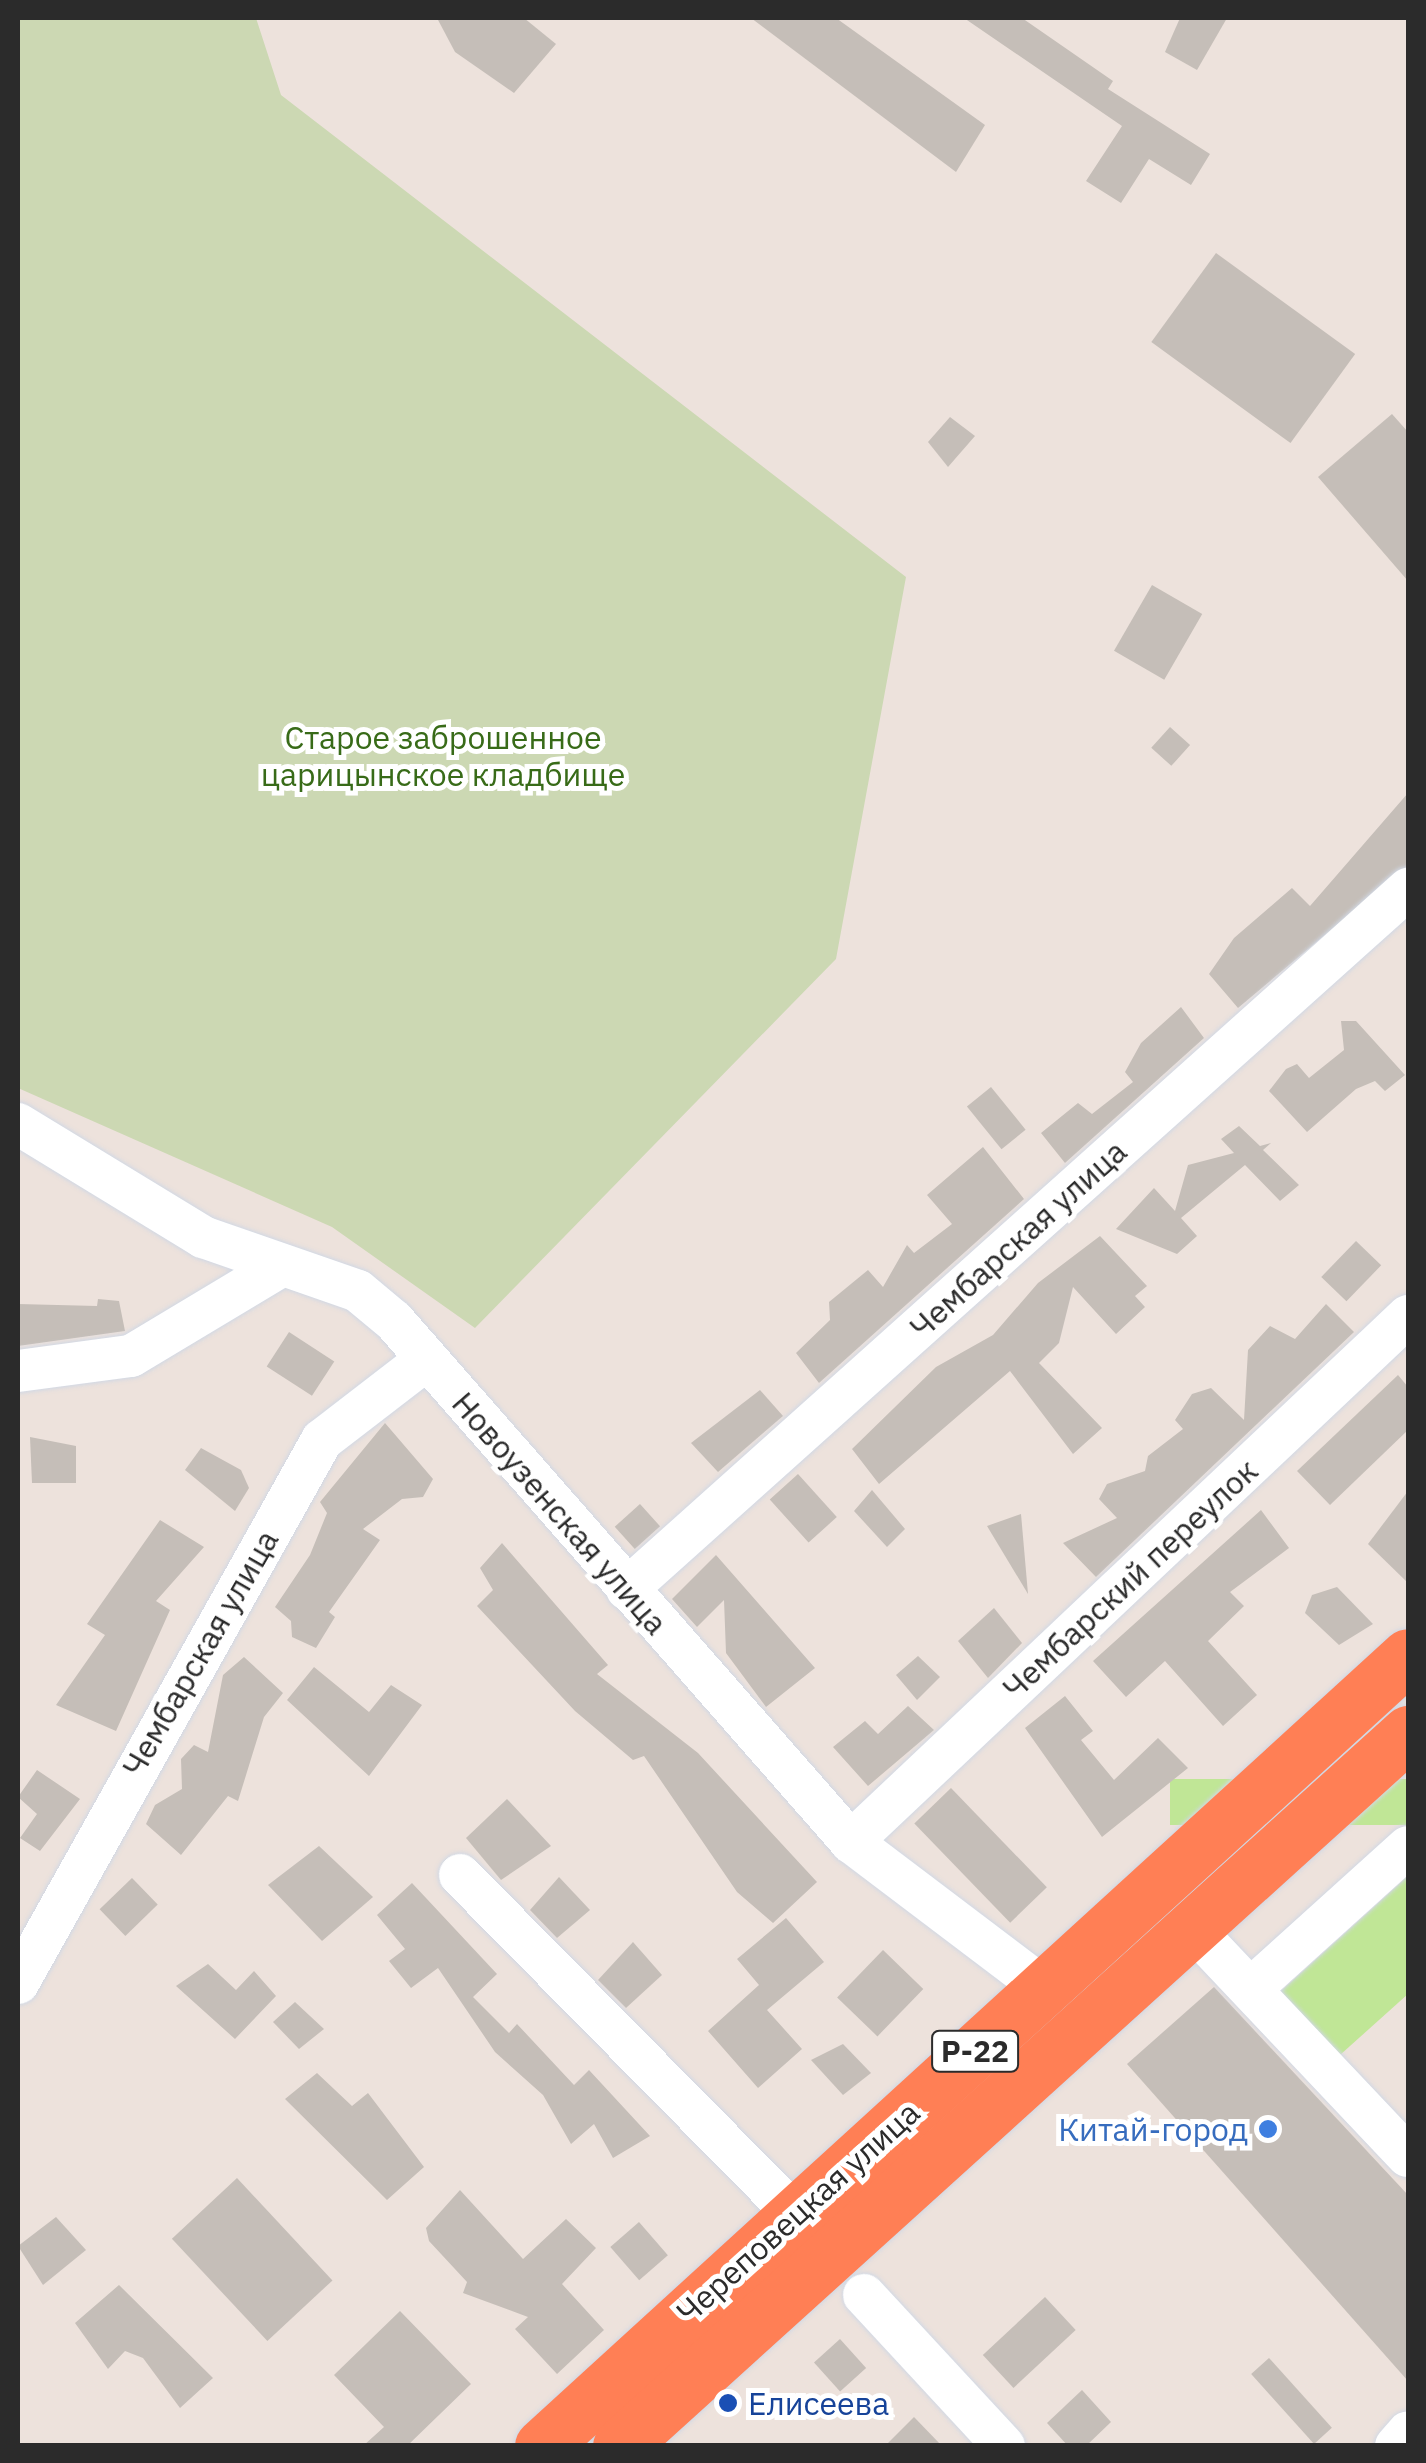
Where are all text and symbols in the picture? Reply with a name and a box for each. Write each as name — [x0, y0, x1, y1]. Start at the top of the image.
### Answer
park label: Старое заброшенное царицынское кладбище — [261, 719, 625, 794]
street label: Чембарская улица — [902, 1132, 1134, 1346]
street label: Новоузенская улица — [444, 1384, 676, 1642]
street label: Чембарский переулок — [995, 1451, 1265, 1707]
street label: Чембарская улица — [114, 1523, 286, 1783]
road number: Р-22 — [930, 2026, 1020, 2076]
street label: Череповецкая улица — [669, 2093, 927, 2331]
place label: Китай-город — [1058, 2110, 1248, 2148]
marker: Китай-город — [1257, 2118, 1279, 2140]
place label: Елисеева — [748, 2384, 889, 2422]
marker: Елисеева — [717, 2392, 739, 2414]

